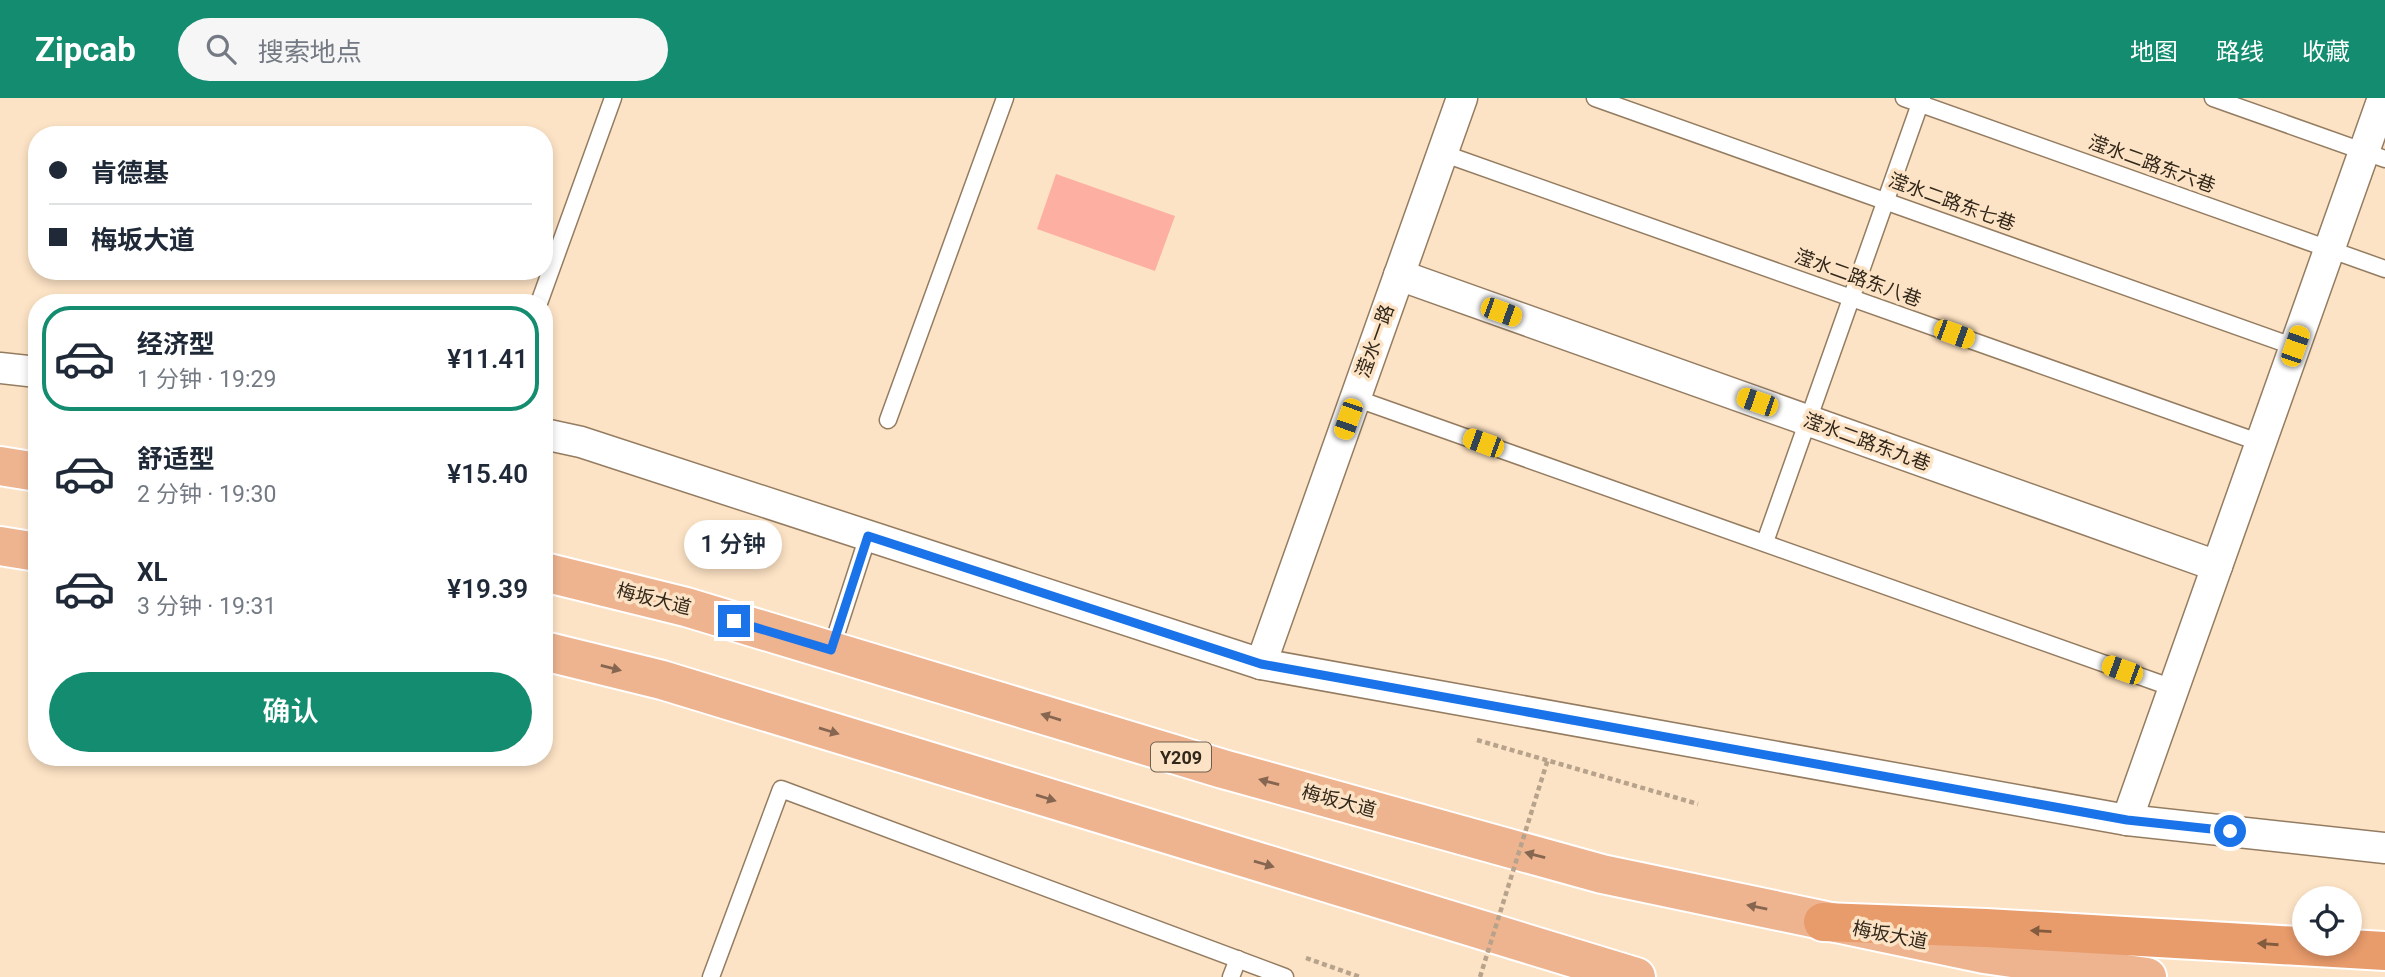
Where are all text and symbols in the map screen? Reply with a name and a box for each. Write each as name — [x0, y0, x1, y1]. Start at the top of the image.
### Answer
search box — [178, 18, 668, 81]
text: Zipcab — [35, 30, 136, 69]
icon: search — [202, 30, 240, 68]
text: 搜索地点 — [258, 37, 362, 67]
text: 地图 — [2130, 38, 2178, 66]
text: 路线 — [2216, 38, 2264, 66]
text: 收藏 — [2302, 38, 2350, 66]
street label: 滢水二路东六巷 — [2086, 130, 2218, 198]
text: 肯德基 — [91, 158, 169, 188]
street label: 滢水二路东七巷 — [1886, 168, 2018, 236]
text: 梅坂大道 — [91, 225, 195, 255]
street label: 滢水二路东八巷 — [1792, 244, 1924, 312]
car — [1478, 295, 1525, 329]
street label: 滢水一路 — [1351, 301, 1399, 381]
car — [1931, 317, 1978, 351]
car — [2279, 323, 2312, 369]
icon: car — [53, 327, 116, 390]
text: 经济型 — [137, 329, 215, 359]
text: ¥11.41 — [447, 344, 528, 374]
text: 1 分钟 · 19:29 — [137, 366, 276, 393]
car — [1734, 385, 1781, 419]
car — [1332, 396, 1365, 442]
street label: 滢水二路东九巷 — [1801, 408, 1933, 476]
car — [1460, 426, 1507, 460]
icon: car — [53, 442, 116, 505]
text: 舒适型 — [137, 444, 215, 474]
text: ¥15.40 — [447, 459, 528, 489]
text: 2 分钟 · 19:30 — [137, 481, 276, 508]
callout: 1 分钟 — [685, 519, 783, 568]
text: 1 分钟 — [701, 531, 765, 558]
icon: car — [53, 557, 116, 620]
text: XL — [137, 557, 168, 587]
text: ¥19.39 — [447, 574, 528, 604]
street label: 梅坂大道 — [614, 579, 694, 619]
text: 3 分钟 · 19:31 — [137, 593, 276, 620]
route end — [718, 605, 750, 637]
car — [2099, 653, 2146, 687]
one-way arrow — [600, 662, 622, 673]
button: 确认 — [49, 672, 532, 752]
one-way arrow — [1040, 711, 1061, 722]
one-way arrow — [819, 727, 840, 737]
road number: Y209 — [1151, 742, 1211, 772]
one-way arrow — [1257, 776, 1279, 787]
street label: 梅坂大道 — [1299, 780, 1379, 822]
one-way arrow — [1036, 793, 1057, 804]
route start — [2214, 815, 2246, 847]
one-way arrow — [1524, 850, 1545, 860]
one-way arrow — [1254, 859, 1275, 869]
map controls — [2292, 886, 2362, 956]
button: locate — [2292, 886, 2362, 956]
one-way arrow — [1745, 902, 1767, 913]
street label: 梅坂大道 — [1850, 916, 1930, 954]
one-way arrow — [2030, 925, 2052, 936]
one-way arrow — [2257, 938, 2279, 949]

